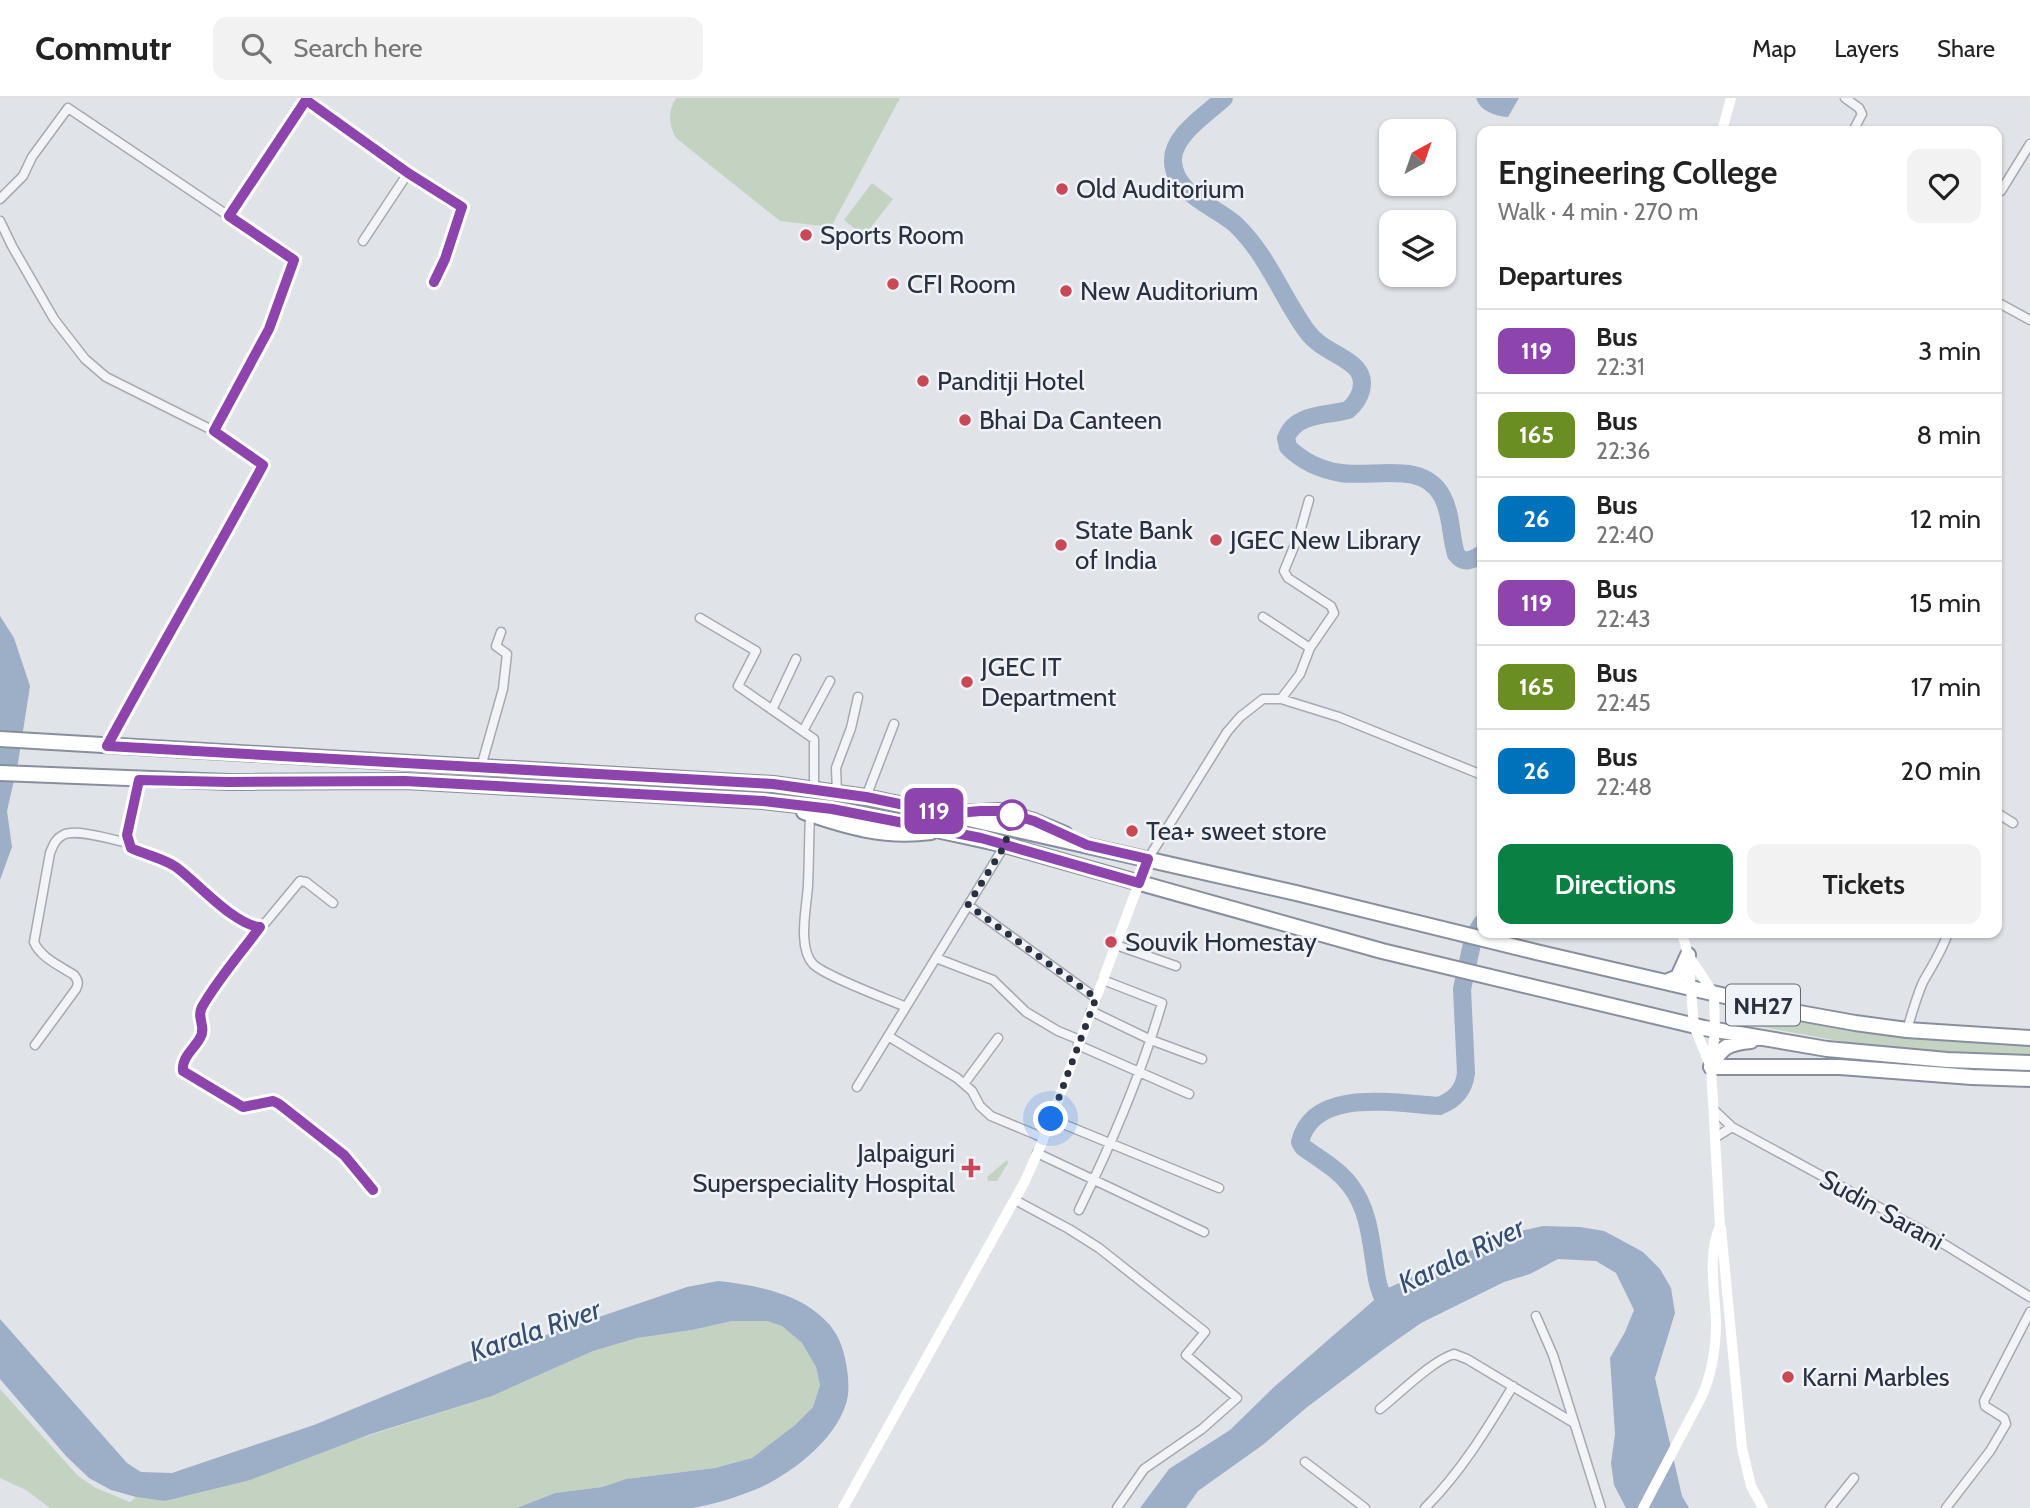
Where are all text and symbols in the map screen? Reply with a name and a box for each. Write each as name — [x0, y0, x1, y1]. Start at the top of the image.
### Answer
search box — [213, 17, 703, 80]
text: Commutr — [35, 28, 171, 68]
icon: search — [237, 29, 275, 67]
text: Search here — [293, 32, 422, 64]
text: Map — [1752, 34, 1796, 63]
text: Layers — [1834, 34, 1899, 63]
text: Share — [1937, 34, 1995, 63]
north arrow — [1379, 119, 1456, 196]
map controls — [1379, 119, 1456, 287]
button: heart — [1907, 149, 1981, 223]
text: Engineering College — [1498, 152, 1777, 192]
place label: Old Auditorium — [1076, 173, 1245, 205]
marker: Old Auditorium — [1054, 181, 1070, 197]
text: Walk · 4 min · 270 m — [1498, 198, 1698, 226]
button: layers — [1379, 210, 1456, 287]
place label: Sports Room — [820, 219, 964, 251]
marker: Sports Room — [798, 227, 814, 243]
text: Departures — [1498, 260, 1622, 292]
place label: CFI Room — [907, 268, 1016, 300]
place label: New Auditorium — [1080, 275, 1258, 307]
marker: CFI Room — [885, 276, 901, 292]
marker: New Auditorium — [1058, 283, 1074, 299]
text: Bus — [1596, 321, 1637, 353]
text: 3 min — [1918, 335, 1981, 367]
text: 119 — [1521, 336, 1552, 365]
text: 22:31 — [1596, 353, 1645, 381]
place label: Panditji Hotel — [937, 365, 1084, 397]
marker: Panditji Hotel — [915, 373, 931, 389]
place label: Bhai Da Canteen — [979, 404, 1162, 436]
text: Bus — [1596, 405, 1637, 437]
marker: Bhai Da Canteen — [957, 412, 973, 428]
text: 8 min — [1917, 419, 1981, 451]
text: 165 — [1519, 420, 1554, 449]
text: 22:36 — [1596, 437, 1650, 465]
text: Bus — [1596, 489, 1637, 521]
text: 12 min — [1910, 503, 1981, 535]
text: 26 — [1523, 504, 1550, 533]
place label: State Bank of India — [1075, 514, 1193, 576]
text: 22:40 — [1596, 521, 1654, 549]
place label: JGEC New Library — [1229, 524, 1421, 556]
marker: JGEC New Library — [1208, 532, 1224, 548]
marker: State Bank of India — [1053, 537, 1069, 553]
text: Bus — [1596, 573, 1637, 605]
text: 15 min — [1910, 587, 1981, 619]
text: 119 — [1521, 588, 1552, 617]
text: 22:43 — [1596, 605, 1651, 633]
place label: JGEC IT Department — [980, 651, 1116, 713]
text: Bus — [1596, 657, 1637, 689]
text: 17 min — [1911, 671, 1981, 703]
text: 165 — [1519, 672, 1554, 701]
marker: JGEC IT Department — [959, 674, 975, 690]
text: 22:45 — [1596, 689, 1651, 717]
text: Bus — [1596, 741, 1637, 773]
text: 20 min — [1901, 755, 1981, 787]
text: 26 — [1523, 756, 1550, 785]
text: 22:48 — [1596, 773, 1652, 801]
line badge: 119 — [894, 788, 974, 834]
text: 119 — [918, 796, 950, 825]
unlabelled marker — [997, 800, 1027, 830]
place label: Tea+ sweet store — [1146, 815, 1327, 847]
marker: Tea+ sweet store — [1124, 823, 1140, 839]
button: Directions — [1498, 844, 1733, 924]
button: Tickets — [1747, 844, 1981, 924]
place label: Souvik Homestay — [1125, 926, 1317, 958]
marker: Souvik Homestay — [1103, 934, 1119, 950]
road number: NH27 — [1726, 985, 1800, 1026]
your location — [1033, 1101, 1068, 1136]
place label: Jalpaiguri Superspeciality Hospital — [692, 1137, 955, 1199]
marker: Jalpaiguri Superspeciality Hospital — [961, 1158, 981, 1178]
street label: Sudin Sarani — [1814, 1163, 1950, 1257]
water label: Karala River — [1392, 1209, 1531, 1300]
water label: Karala River — [465, 1291, 606, 1368]
place label: Karni Marbles — [1802, 1361, 1950, 1393]
marker: Karni Marbles — [1780, 1369, 1796, 1385]

